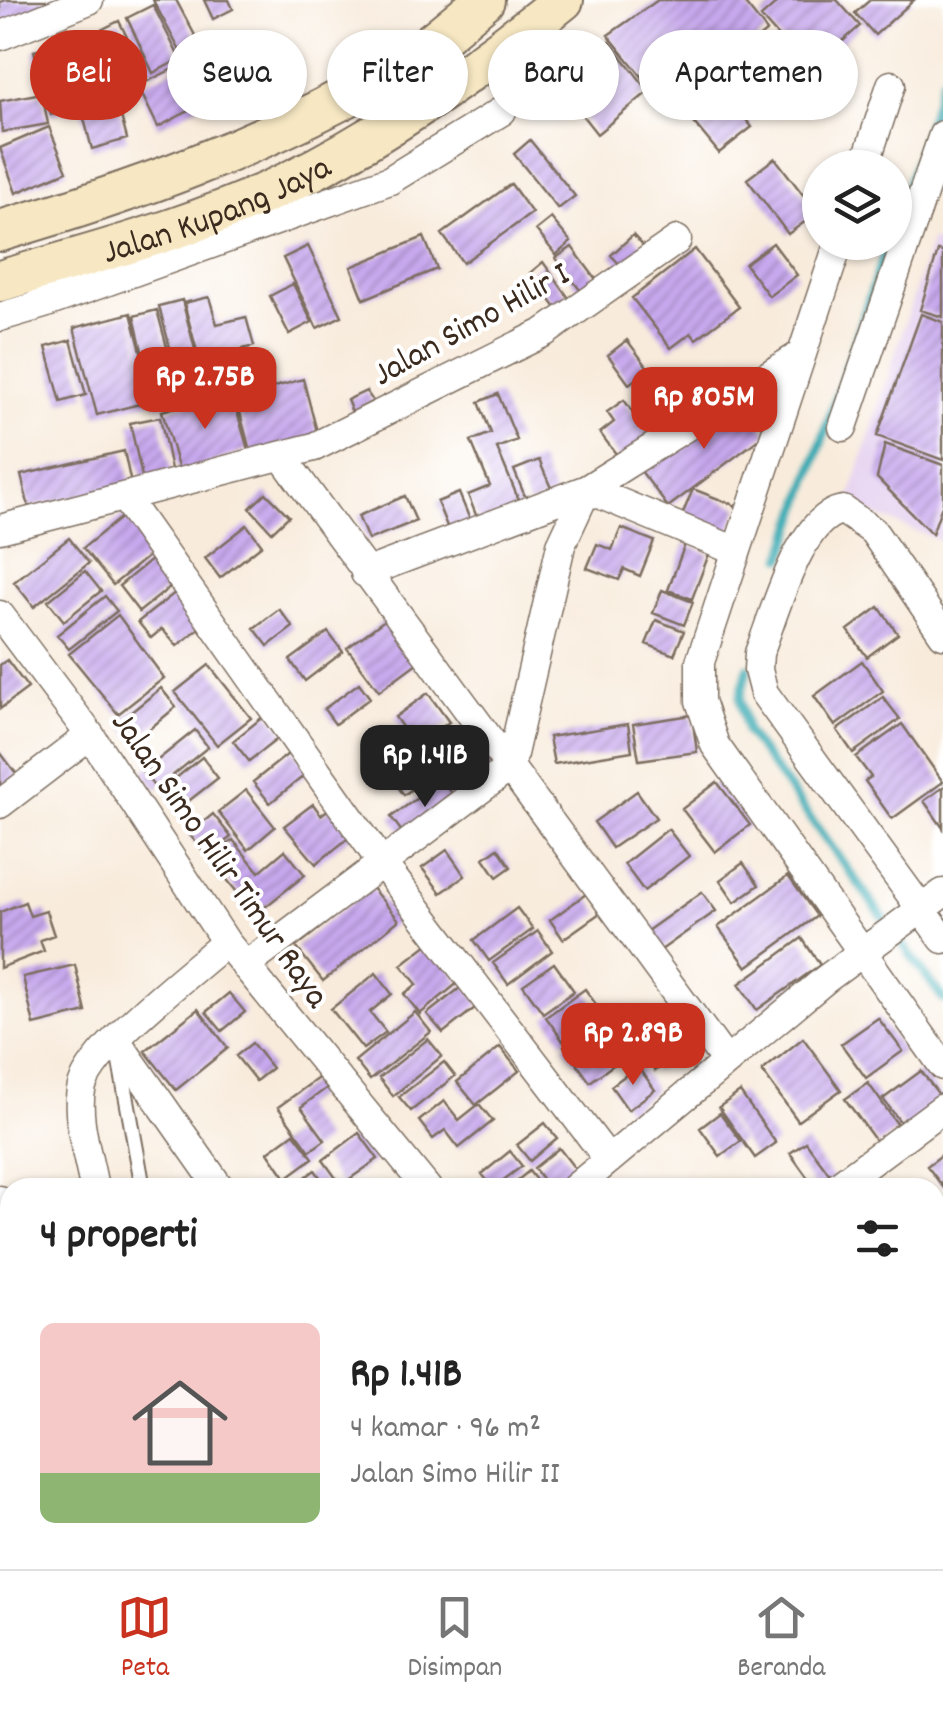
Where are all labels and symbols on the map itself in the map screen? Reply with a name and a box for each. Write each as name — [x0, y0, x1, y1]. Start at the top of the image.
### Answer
street label: Jalan Kupang Jaya — [97, 144, 342, 280]
street label: Jalan Simo Hilir I — [365, 251, 580, 401]
pin: Rp 2.75B — [102, 347, 308, 432]
pin: Rp 805M — [612, 367, 796, 452]
street label: Jalan Simo Hilir Timur Raya — [96, 702, 340, 1020]
pin: Rp 1.41B — [322, 725, 528, 810]
pin: Rp 2.89B — [530, 1003, 736, 1088]

